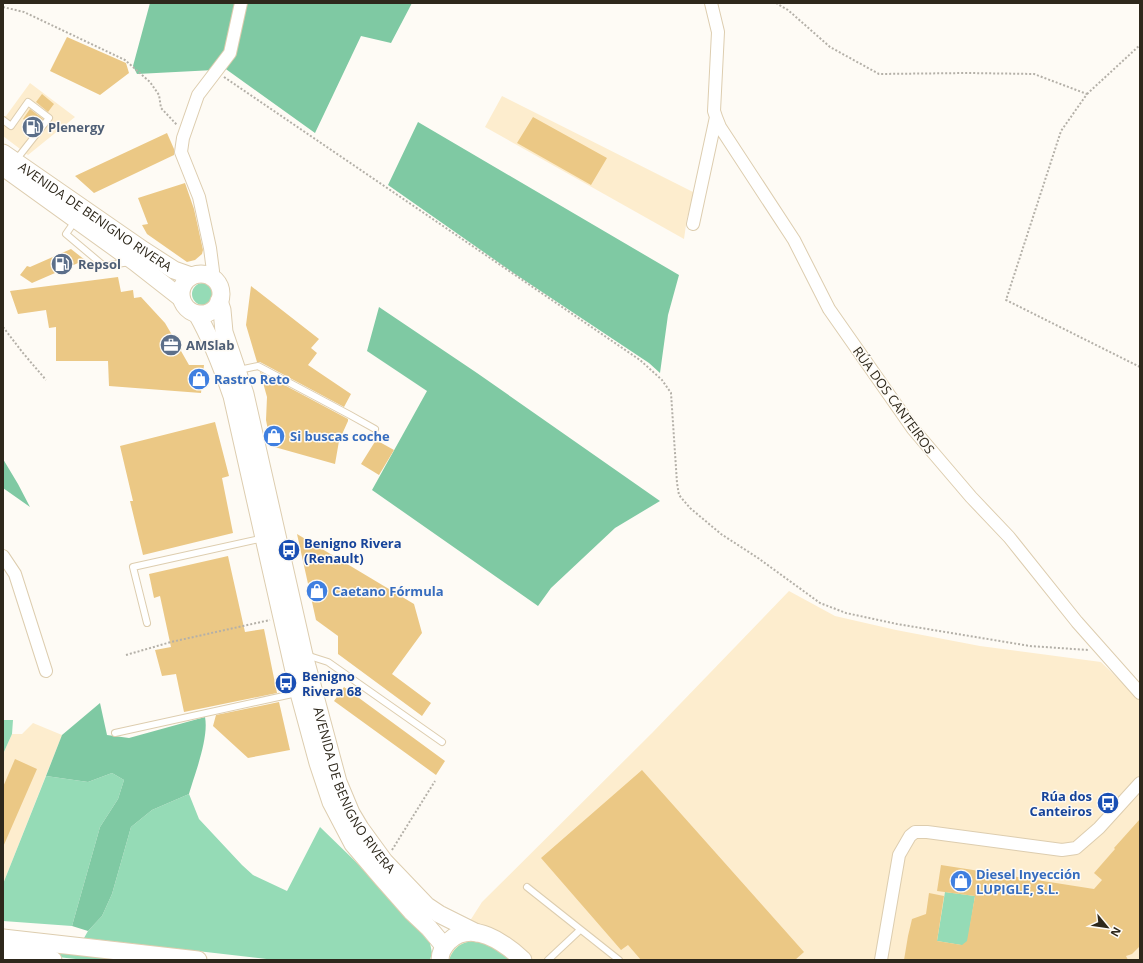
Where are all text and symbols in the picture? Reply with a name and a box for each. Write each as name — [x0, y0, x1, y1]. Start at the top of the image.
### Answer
fuel station icon: Plenergy — [20, 114, 46, 140]
place label: Plenergy — [48, 118, 105, 136]
street label: AVENIDA DE BENIGNO RIVERA — [15, 157, 176, 276]
fuel station icon: Repsol — [49, 251, 75, 277]
place label: Repsol — [78, 255, 121, 273]
office icon: AMSlab — [158, 332, 184, 358]
place label: AMSlab — [186, 336, 234, 354]
street label: RÚA DOS CANTEIROS — [849, 343, 939, 457]
shop icon: Rastro Reto — [186, 366, 212, 392]
place label: Rastro Reto — [214, 370, 290, 388]
shop icon: Si buscas coche — [261, 423, 287, 449]
place label: Si buscas coche — [290, 427, 390, 445]
place label: Benigno Rivera (Renault) — [304, 534, 402, 567]
bus stop icon: Benigno Rivera (Renault) — [276, 537, 302, 563]
shop icon: Caetano Fórmula — [304, 578, 330, 604]
place label: Caetano Fórmula — [332, 582, 444, 600]
place label: Benigno Rivera 68 — [302, 667, 362, 700]
bus stop icon: Benigno Rivera 68 — [273, 670, 299, 696]
street label: AVENIDA DE BENIGNO RIVERA — [309, 705, 400, 877]
place label: Rúa dos Canteiros — [1030, 787, 1092, 820]
bus stop icon: Rúa dos Canteiros — [1095, 790, 1121, 816]
place label: Diesel Inyección LUPIGLE, S.L. — [976, 865, 1081, 898]
shop icon: Diesel Inyección LUPIGLE, S.L. — [948, 868, 974, 894]
north arrow — [1087, 907, 1127, 947]
text: N — [1107, 925, 1125, 940]

